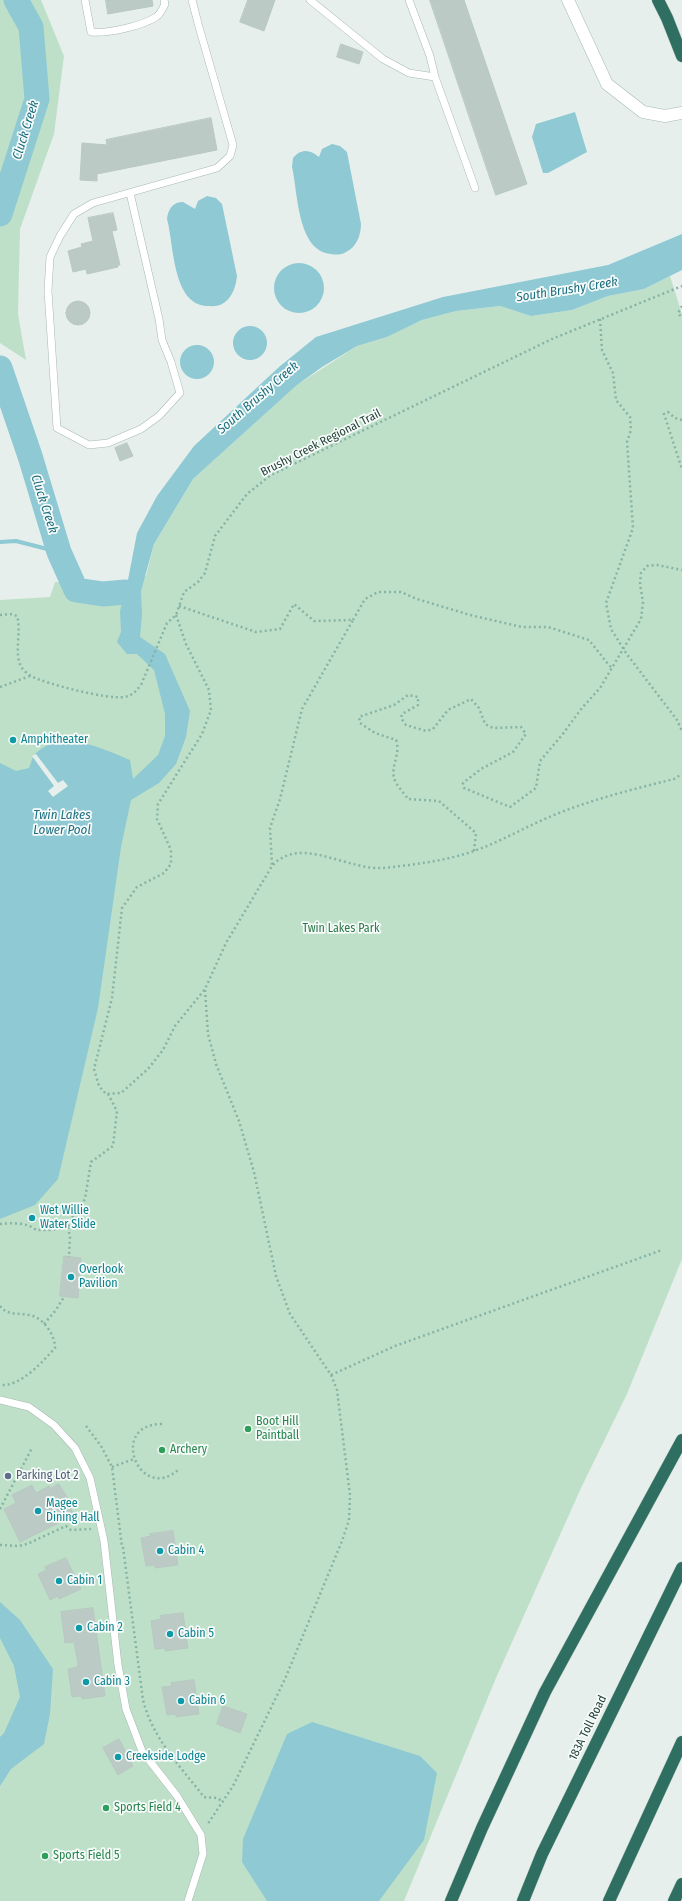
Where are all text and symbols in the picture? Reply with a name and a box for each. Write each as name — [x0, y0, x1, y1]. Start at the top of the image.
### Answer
water label: Cluck Creek — [10, 99, 42, 161]
water label: South Brushy Creek — [515, 274, 619, 306]
water label: South Brushy Creek — [214, 359, 302, 437]
street label: Brushy Creek Regional Trail — [258, 406, 384, 480]
water label: Cluck Creek — [27, 473, 61, 535]
place label: Amphitheater — [21, 733, 88, 747]
marker: Amphitheater — [8, 735, 18, 745]
water label: Twin Lakes Lower Pool — [33, 807, 91, 838]
park label: Twin Lakes Park — [302, 922, 380, 936]
place label: Wet Willie Water Slide — [40, 1204, 96, 1232]
marker: Wet Willie Water Slide — [27, 1213, 37, 1223]
place label: Overlook Pavilion — [79, 1263, 123, 1291]
marker: Overlook Pavilion — [66, 1272, 76, 1282]
place label: Boot Hill Paintball — [256, 1415, 299, 1443]
marker: Boot Hill Paintball — [243, 1424, 253, 1434]
place label: Archery — [170, 1443, 207, 1457]
marker: Archery — [157, 1445, 167, 1455]
place label: Parking Lot 2 — [16, 1469, 79, 1483]
marker: Parking Lot 2 — [3, 1471, 13, 1481]
place label: Magee Dining Hall — [46, 1497, 99, 1525]
marker: Magee Dining Hall — [33, 1506, 43, 1516]
place label: Cabin 4 — [168, 1544, 204, 1558]
marker: Cabin 4 — [155, 1546, 165, 1556]
place label: Cabin 1 — [67, 1574, 102, 1588]
marker: Cabin 1 — [54, 1576, 64, 1586]
place label: Cabin 2 — [87, 1621, 123, 1635]
marker: Cabin 2 — [74, 1623, 84, 1633]
place label: Cabin 5 — [178, 1627, 214, 1641]
marker: Cabin 5 — [165, 1629, 175, 1639]
place label: Cabin 3 — [94, 1675, 130, 1689]
marker: Cabin 3 — [81, 1677, 91, 1687]
street label: 183A Toll Road — [566, 1693, 610, 1763]
place label: Cabin 6 — [189, 1694, 225, 1708]
marker: Cabin 6 — [176, 1696, 186, 1706]
place label: Creekside Lodge — [126, 1750, 206, 1764]
marker: Creekside Lodge — [113, 1752, 123, 1762]
place label: Sports Field 4 — [114, 1801, 181, 1815]
marker: Sports Field 4 — [101, 1803, 111, 1813]
place label: Sports Field 5 — [53, 1849, 119, 1863]
marker: Sports Field 5 — [40, 1851, 50, 1861]

